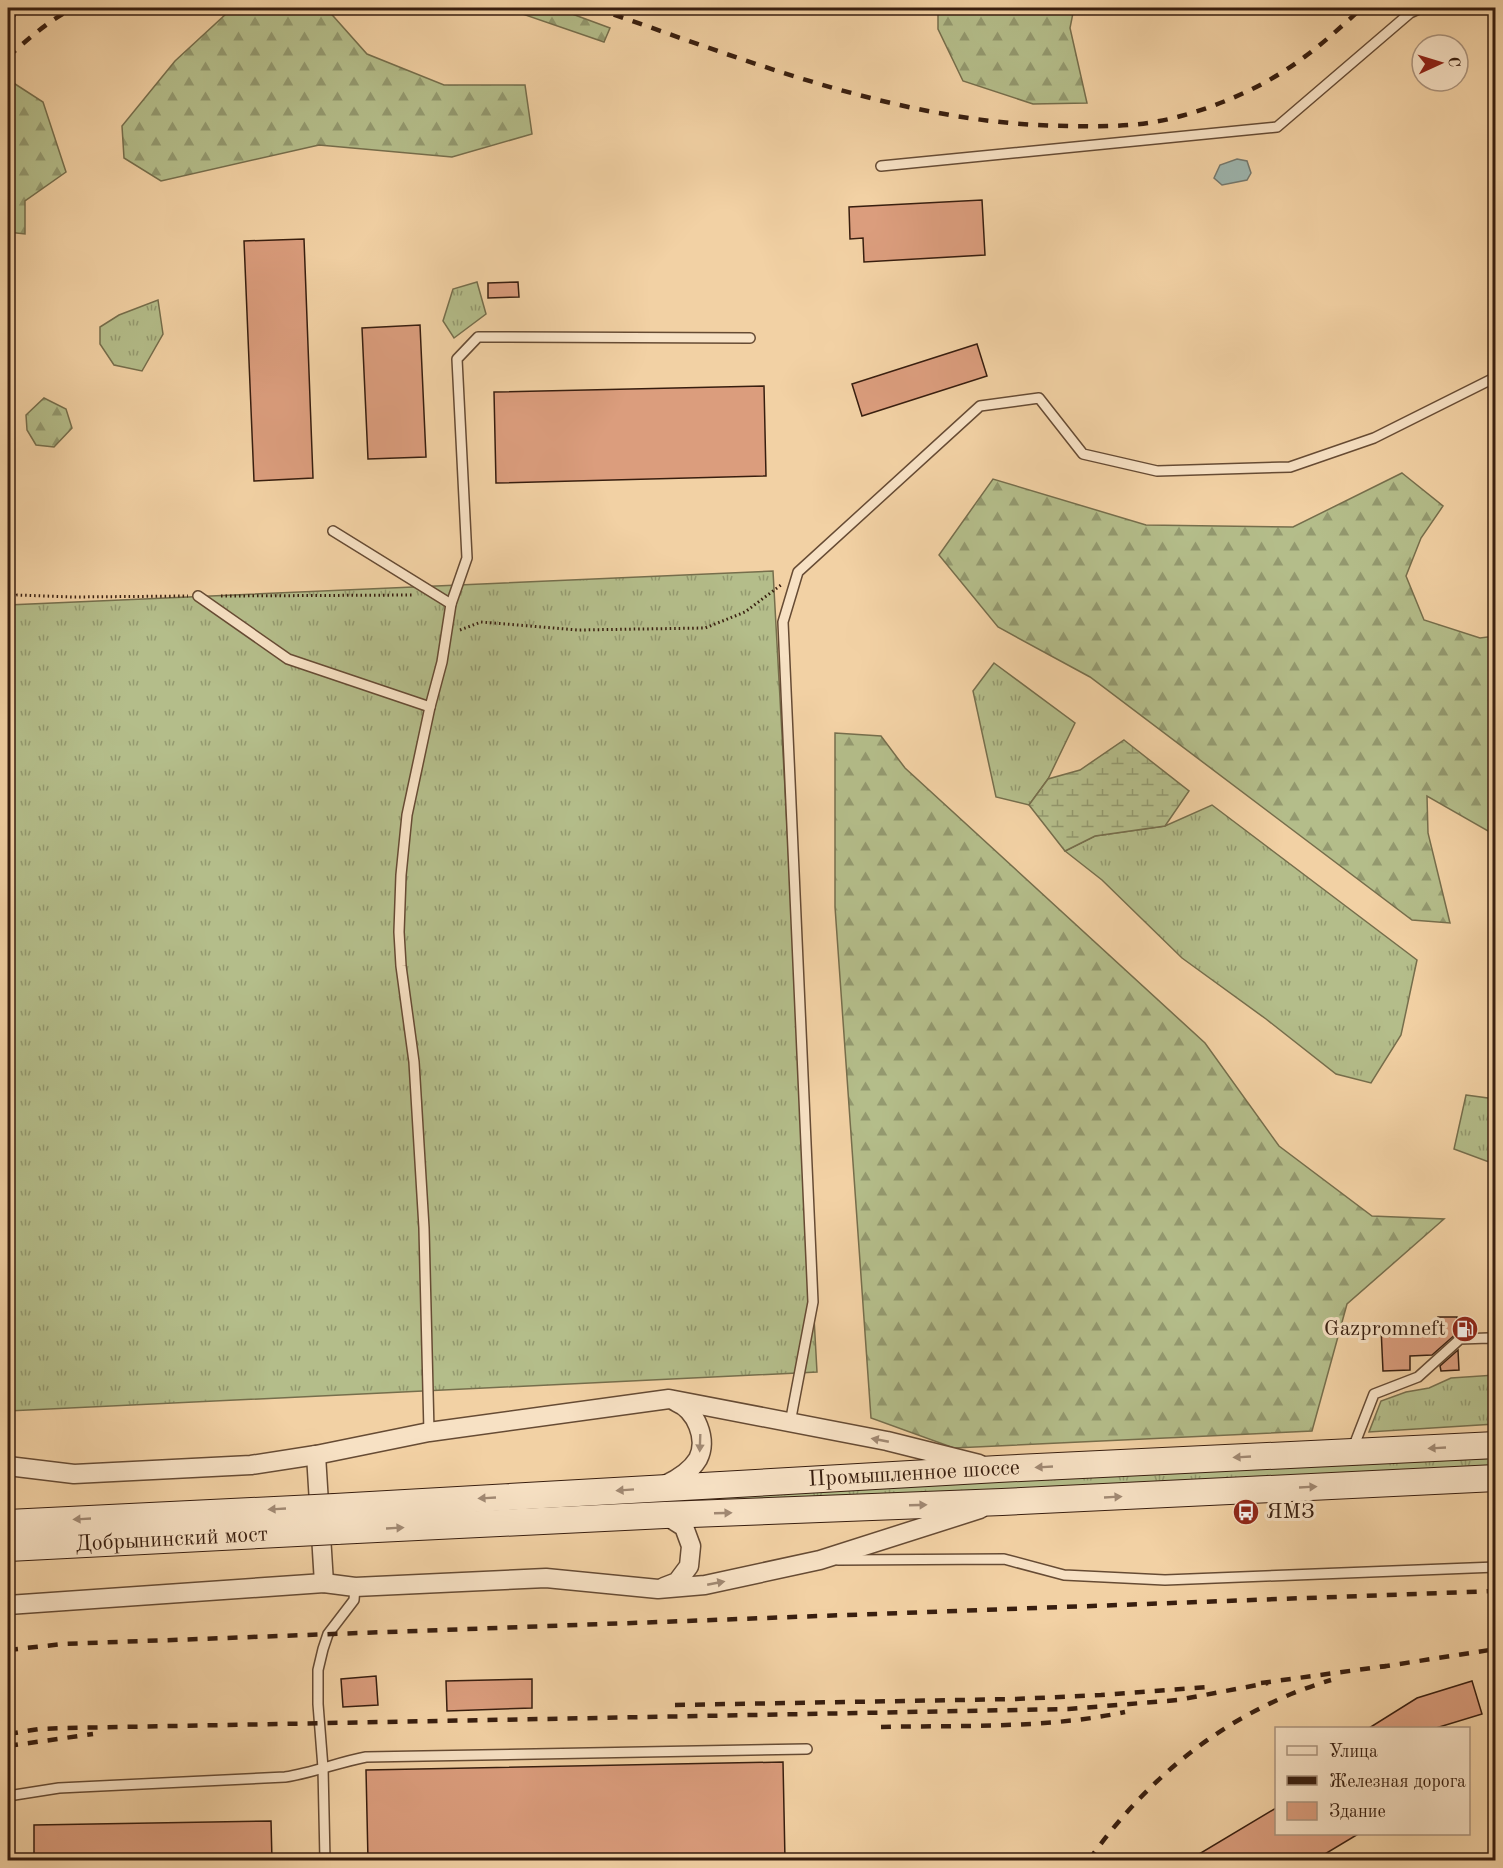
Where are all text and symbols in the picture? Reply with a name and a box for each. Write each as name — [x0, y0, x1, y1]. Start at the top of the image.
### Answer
north arrow — [1410, 33, 1470, 93]
text: С — [1445, 56, 1461, 68]
fuel station icon: Gazpromneft — [1450, 1314, 1480, 1344]
place label: Gazpromneft — [1324, 1318, 1446, 1340]
one-way arrow — [695, 1433, 704, 1452]
one-way arrow — [870, 1435, 889, 1444]
one-way arrow — [1428, 1443, 1447, 1452]
one-way arrow — [1233, 1453, 1252, 1462]
street label: Промышленное шоссе — [808, 1457, 1020, 1491]
one-way arrow — [1034, 1462, 1053, 1471]
one-way arrow — [1298, 1482, 1317, 1492]
one-way arrow — [615, 1485, 634, 1494]
one-way arrow — [1103, 1492, 1122, 1501]
one-way arrow — [477, 1494, 496, 1503]
bus stop icon: ЯМЗ — [1231, 1497, 1261, 1527]
one-way arrow — [908, 1501, 927, 1510]
place label: ЯМЗ — [1266, 1501, 1315, 1523]
one-way arrow — [267, 1505, 286, 1514]
one-way arrow — [714, 1508, 733, 1517]
one-way arrow — [72, 1515, 91, 1524]
street label: Добрынинский мост — [75, 1524, 269, 1555]
one-way arrow — [385, 1524, 404, 1533]
one-way arrow — [707, 1578, 726, 1587]
legend — [1275, 1727, 1470, 1835]
text: Улица — [1329, 1743, 1378, 1761]
text: Железная дорога — [1329, 1773, 1466, 1791]
text: Здание — [1329, 1803, 1386, 1821]

